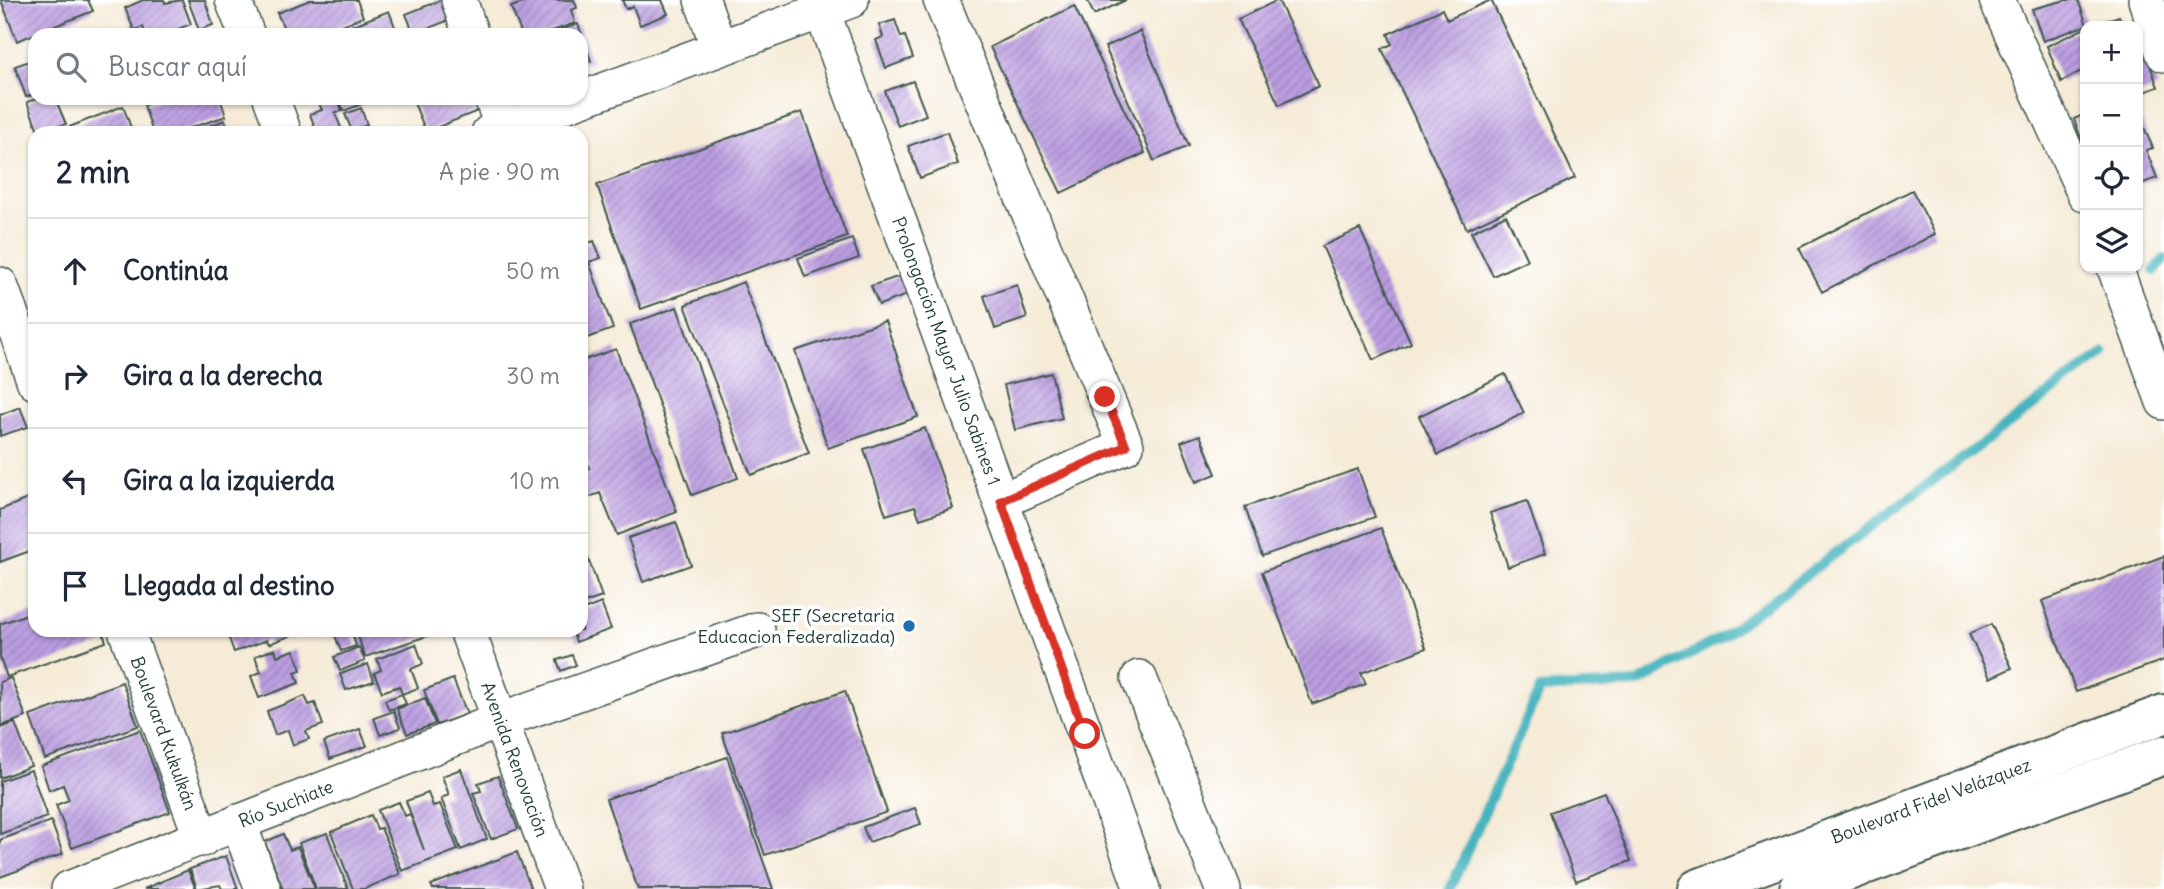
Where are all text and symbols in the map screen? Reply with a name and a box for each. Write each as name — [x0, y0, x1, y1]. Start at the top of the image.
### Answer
map controls — [2080, 21, 2143, 273]
button: + — [2080, 21, 2143, 84]
search box — [28, 28, 588, 105]
icon: search — [52, 48, 90, 86]
text: Buscar aquí — [108, 50, 247, 83]
button: − — [2080, 84, 2143, 147]
button: locate — [2080, 147, 2143, 210]
text: 2 min — [56, 153, 130, 191]
text: A pie · 90 m — [439, 157, 560, 186]
button: layers — [2080, 210, 2143, 273]
street label: Prolongación Mayor Julio Sabines 1 — [887, 214, 1006, 488]
icon: ahead — [56, 252, 94, 290]
text: Continúa — [123, 254, 229, 287]
text: 50 m — [506, 256, 560, 285]
icon: right — [56, 357, 94, 395]
text: Gira a la derecha — [123, 359, 323, 392]
text: 30 m — [506, 361, 560, 390]
route end — [1089, 381, 1120, 412]
icon: left — [56, 462, 94, 500]
text: Gira a la izquierda — [123, 464, 335, 497]
text: 10 m — [510, 466, 560, 495]
icon: arrive — [56, 567, 94, 605]
text: Llegada al destino — [123, 569, 335, 602]
place label: SEF (Secretaria Educacion Federalizada) — [697, 604, 895, 648]
marker: SEF (Secretaria Educacion Federalizada) — [901, 618, 917, 634]
street label: Boulevard Kukulkán — [126, 653, 203, 813]
street label: Avenida Renovación — [476, 679, 554, 840]
route start — [1069, 718, 1100, 749]
street label: Boulevard Fidel Velázquez — [1828, 753, 2034, 849]
street label: Río Suchiate — [235, 775, 336, 833]

